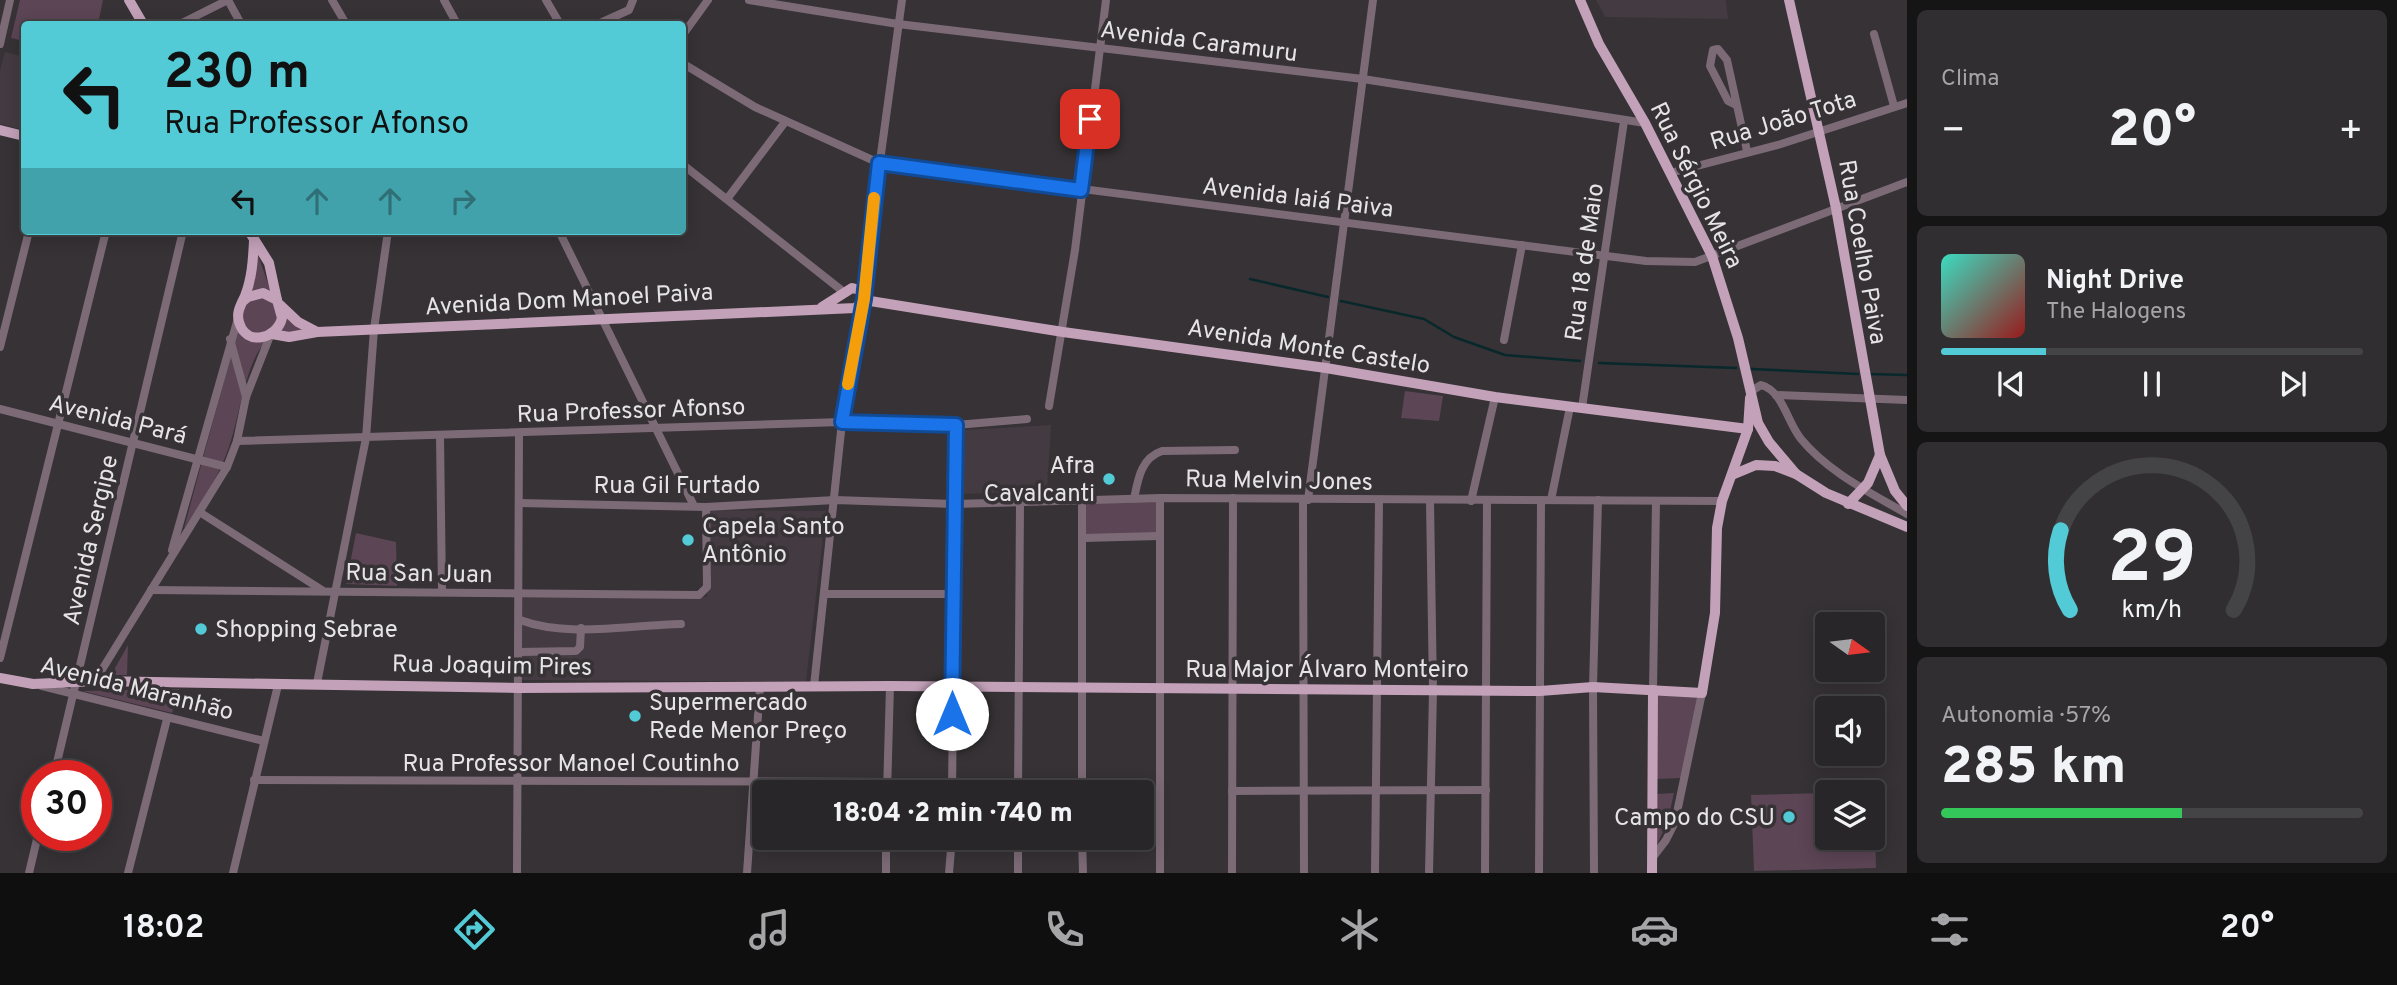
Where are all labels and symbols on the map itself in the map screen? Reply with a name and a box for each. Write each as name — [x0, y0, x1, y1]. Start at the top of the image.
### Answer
street label: Avenida Caramuru — [1098, 16, 1299, 70]
street label: Rua João Tota — [1707, 85, 1860, 158]
pin — [1060, 89, 1120, 149]
street label: Rua Sérgio Meira — [1642, 98, 1748, 274]
street label: Rua Coelho Paiva — [1830, 158, 1892, 347]
street label: Avenida Iaiá Paiva — [1200, 172, 1395, 226]
street label: Rua 18 de Maio — [1560, 181, 1612, 343]
street label: Avenida Dom Manoel Paiva — [424, 278, 714, 324]
street label: Avenida Monte Castelo — [1185, 314, 1432, 382]
street label: Avenida Pará — [45, 389, 190, 453]
street label: Rua Professor Afonso — [516, 393, 746, 431]
street label: Avenida Sergipe — [58, 452, 126, 629]
place label: Afra Cavalcanti — [984, 452, 1095, 510]
street label: Rua Melvin Jones — [1185, 465, 1373, 499]
marker: Afra Cavalcanti — [1101, 471, 1117, 487]
street label: Rua Gil Furtado — [594, 472, 760, 502]
place label: Capela Santo Antônio — [702, 513, 845, 571]
marker: Capela Santo Antônio — [680, 532, 696, 548]
street label: Rua San Juan — [345, 559, 493, 591]
north arrow — [1815, 612, 1885, 682]
place label: Shopping Sebrae — [215, 616, 398, 646]
marker: Shopping Sebrae — [193, 621, 209, 637]
street label: Rua Joaquim Pires — [392, 650, 592, 684]
street label: Avenida Maranhão — [37, 651, 236, 728]
street label: Rua Major Álvaro Monteiro — [1185, 654, 1469, 686]
position arrow — [915, 677, 989, 751]
place label: Supermercado Rede Menor Preço — [649, 689, 847, 747]
marker: Supermercado Rede Menor Preço — [627, 708, 643, 724]
street label: Rua Professor Manoel Coutinho — [402, 750, 740, 780]
speed limit sign: 30 — [21, 760, 112, 851]
place label: Campo do CSU — [1614, 804, 1775, 834]
marker: Campo do CSU — [1781, 809, 1797, 825]

